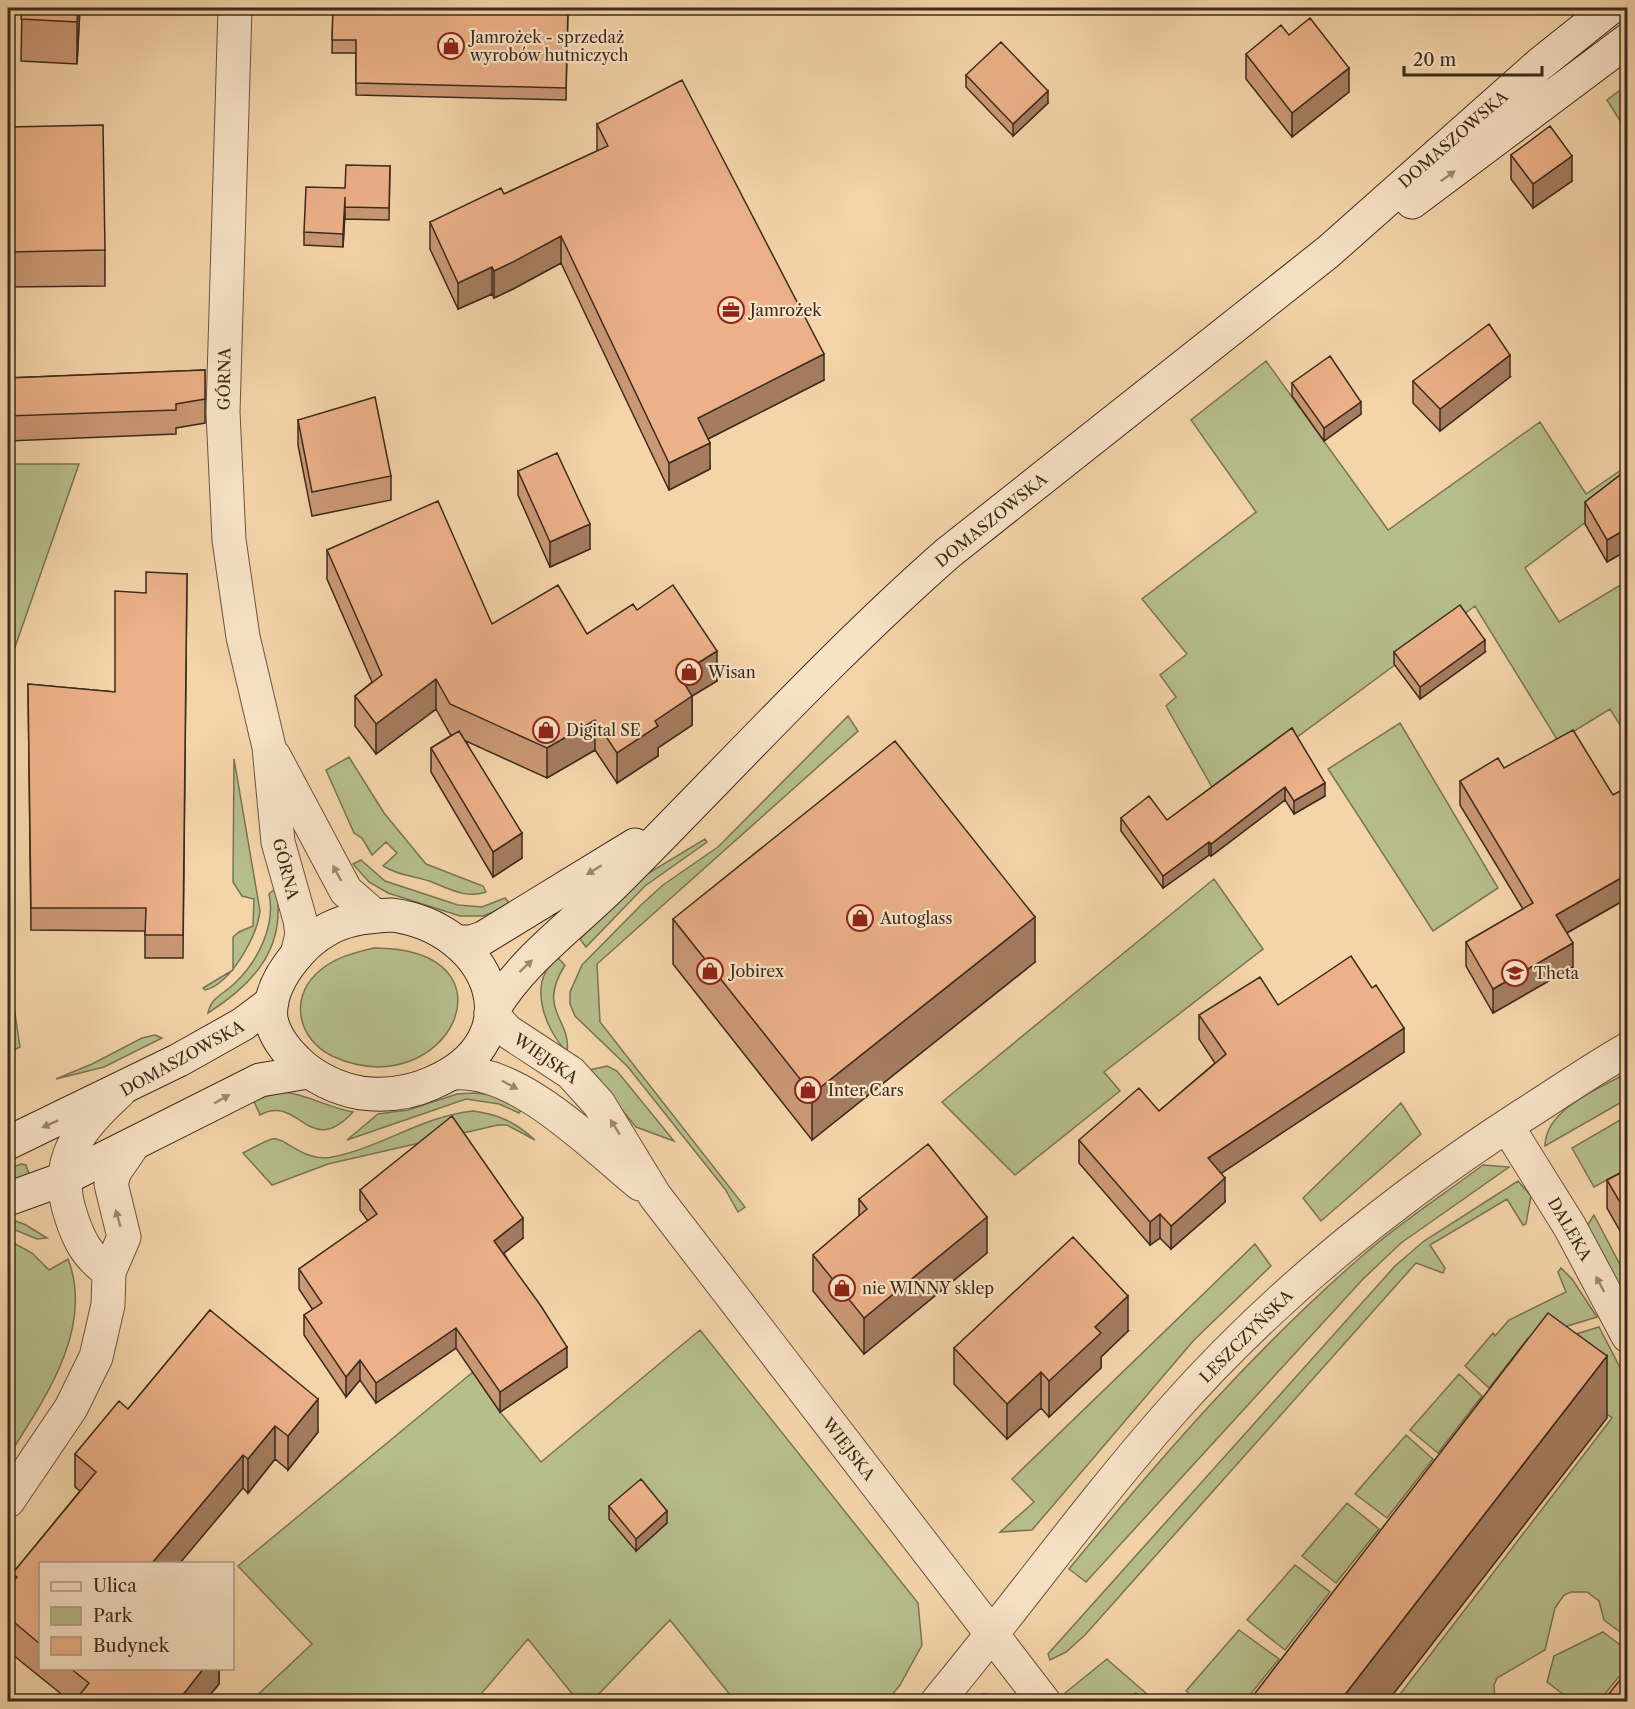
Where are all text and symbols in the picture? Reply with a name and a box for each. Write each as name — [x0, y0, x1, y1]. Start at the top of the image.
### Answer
place label: Jamrożek - sprzedaż wyrobów hutniczych — [467, 27, 628, 65]
shop icon: Jamrożek - sprzedaż wyrobów hutniczych — [436, 31, 466, 61]
scale bar — [1404, 39, 1542, 77]
text: 20 m — [1413, 49, 1457, 71]
street label: DOMASZOWSKA — [1394, 85, 1513, 192]
one-way arrow — [1440, 170, 1455, 182]
office icon: Jamrożek — [716, 295, 746, 325]
place label: Jamrożek — [747, 300, 822, 320]
street label: GÓRNA — [213, 346, 235, 411]
street label: DOMASZOWSKA — [931, 468, 1052, 571]
shop icon: Wisan — [674, 657, 704, 687]
place label: Wisan — [707, 662, 756, 682]
shop icon: Digital SE — [531, 715, 561, 745]
place label: Digital SE — [566, 720, 641, 740]
street label: GÓRNA — [269, 836, 304, 903]
one-way arrow — [332, 865, 342, 882]
one-way arrow — [586, 865, 602, 876]
shop icon: Autoglass — [845, 903, 875, 933]
place label: Autoglass — [879, 908, 953, 928]
shop icon: Jobirex — [695, 956, 725, 986]
school or university icon: Theta — [1500, 958, 1530, 988]
one-way arrow — [518, 959, 533, 973]
place label: Jobirex — [727, 961, 785, 981]
place label: Theta — [1534, 963, 1580, 983]
street label: DOMASZOWSKA — [117, 1015, 248, 1100]
street label: WIEJSKA — [509, 1028, 583, 1088]
shop icon: Inter Cars — [793, 1075, 823, 1105]
one-way arrow — [501, 1080, 518, 1090]
place label: Inter Cars — [828, 1080, 904, 1100]
one-way arrow — [214, 1094, 231, 1104]
one-way arrow — [41, 1119, 59, 1129]
one-way arrow — [610, 1119, 621, 1135]
street label: DALEKA — [1544, 1194, 1597, 1265]
one-way arrow — [113, 1209, 122, 1227]
shop icon: nie WINNY sklep — [827, 1273, 857, 1303]
one-way arrow — [1595, 1275, 1605, 1292]
place label: nie WINNY sklep — [862, 1278, 994, 1298]
street label: LESZCZYŃSKA — [1195, 1284, 1298, 1387]
street label: WIEJSKA — [818, 1413, 880, 1485]
legend — [39, 1562, 234, 1670]
text: Ulica — [93, 1575, 137, 1597]
text: Park — [93, 1605, 134, 1627]
text: Budynek — [93, 1635, 171, 1657]

